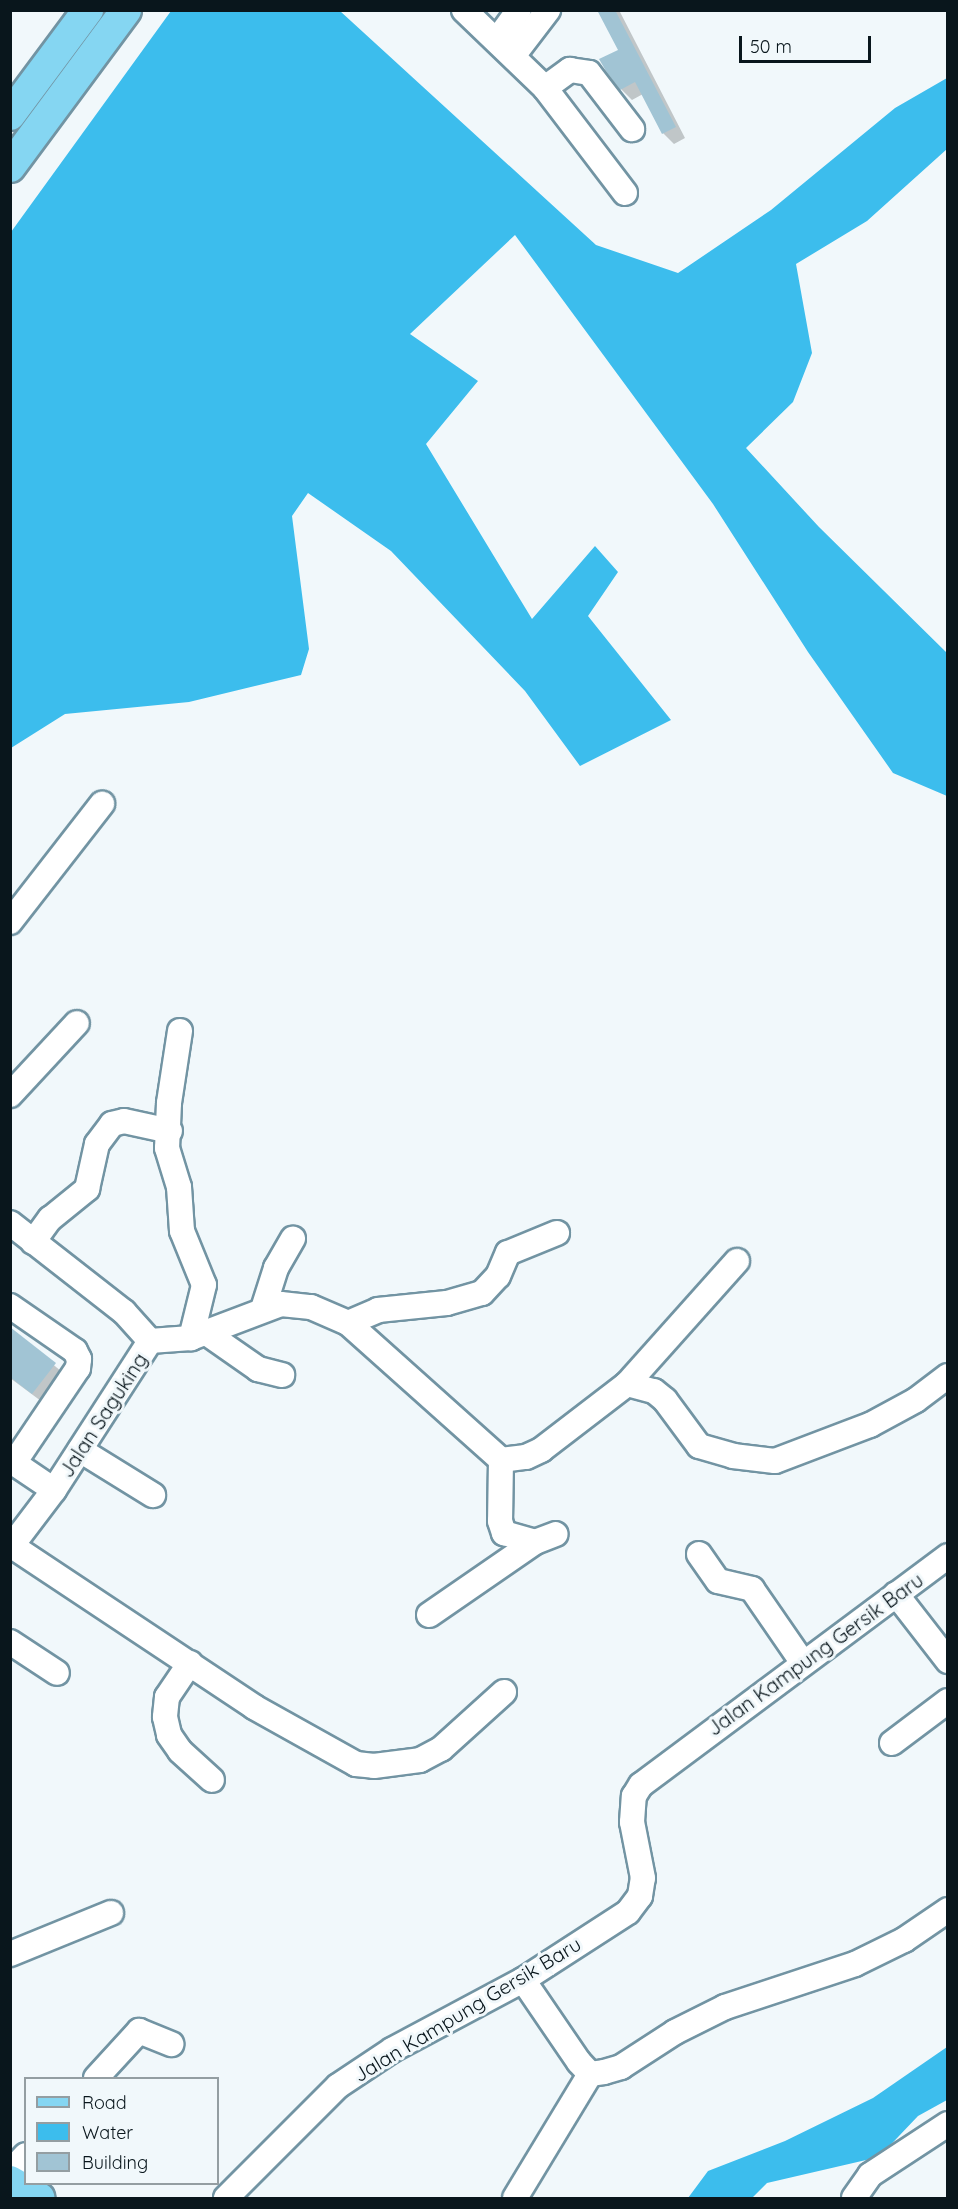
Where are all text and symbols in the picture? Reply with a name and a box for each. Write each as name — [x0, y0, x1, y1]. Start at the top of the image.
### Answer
scale bar — [742, 24, 874, 62]
text: 50 m — [750, 35, 792, 58]
street label: Jalan Saguking — [54, 1348, 152, 1482]
street label: Jalan Kampung Gersik Baru — [702, 1568, 928, 1740]
street label: Jalan Kampung Gersik Baru — [349, 1931, 585, 2087]
legend — [24, 2077, 219, 2185]
text: Road — [82, 2091, 127, 2114]
text: Water — [82, 2121, 133, 2144]
text: Building — [82, 2151, 148, 2174]

